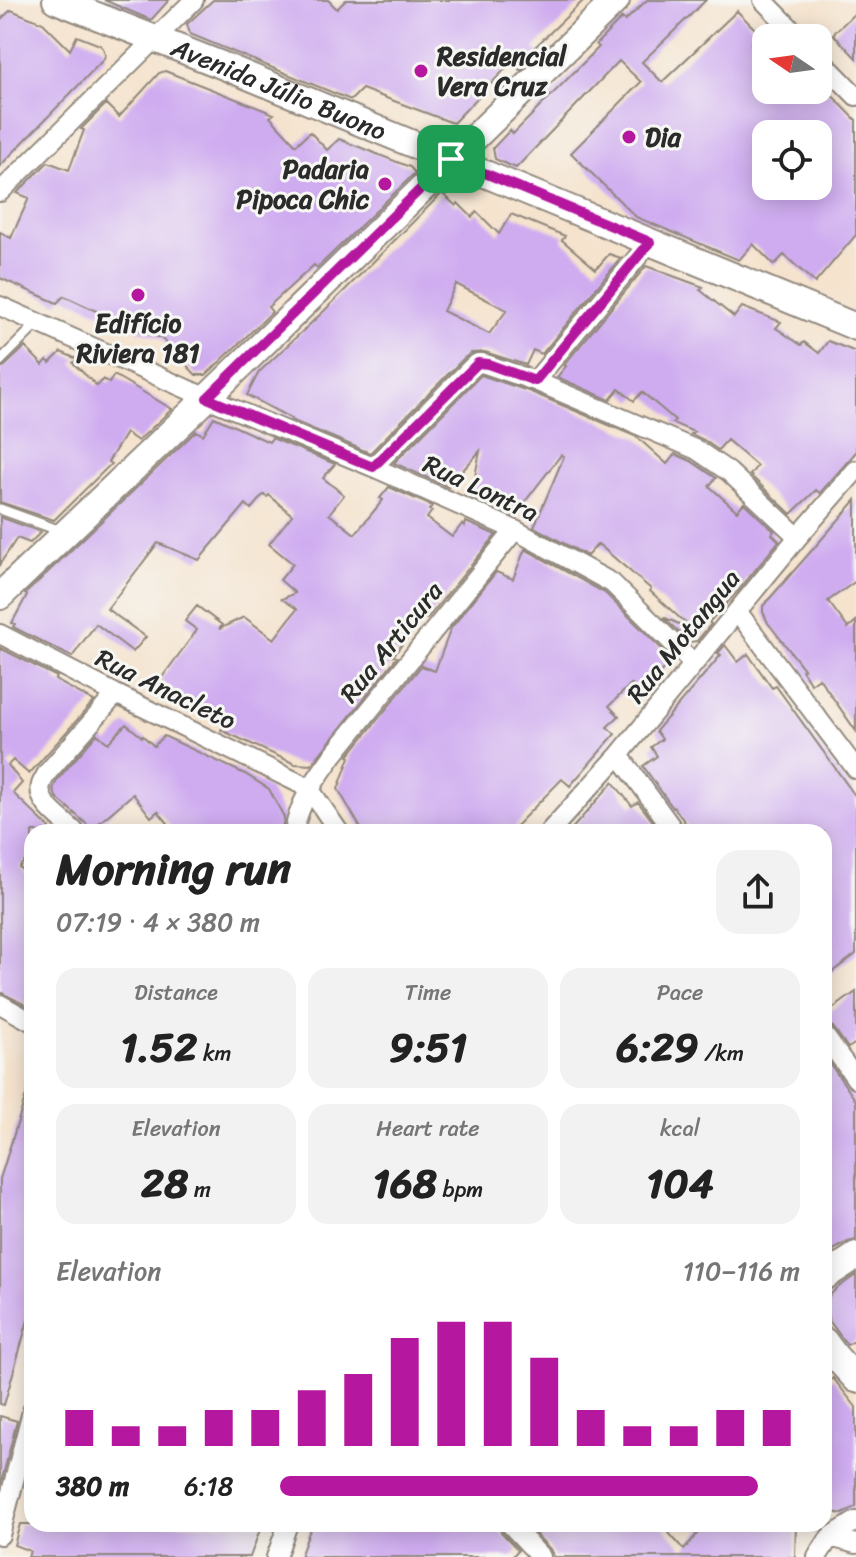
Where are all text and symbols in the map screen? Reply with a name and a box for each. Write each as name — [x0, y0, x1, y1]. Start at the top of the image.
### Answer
street label: Avenida Júlio Buono — [163, 24, 394, 154]
north arrow — [752, 24, 832, 104]
map controls — [752, 24, 832, 200]
place label: Residencial Vera Cruz — [436, 33, 568, 109]
marker: Residencial Vera Cruz — [412, 62, 430, 80]
place label: Dia — [645, 114, 682, 160]
button: locate — [752, 120, 832, 200]
pin — [417, 125, 485, 193]
marker: Dia — [620, 128, 638, 146]
icon: arrive — [429, 137, 473, 181]
place label: Padaria Pipoca Chic — [236, 146, 370, 222]
marker: Padaria Pipoca Chic — [376, 175, 394, 193]
marker: Edifício Riviera 181 — [129, 286, 147, 304]
place label: Edifício Riviera 181 — [75, 300, 200, 376]
street label: Rua Lontra — [415, 441, 547, 535]
street label: Rua Motangua — [614, 558, 752, 714]
street label: Rua Articura — [327, 570, 456, 713]
street label: Rua Anacleto — [88, 635, 244, 743]
text: Morning run — [56, 830, 291, 908]
button: share — [716, 850, 800, 934]
text: 07:19 · 4 × 380 m — [56, 899, 260, 945]
text: Distance — [134, 973, 218, 1012]
text: Time — [405, 973, 451, 1012]
text: Pace — [657, 973, 703, 1012]
text: 1.52 — [120, 1012, 197, 1083]
text: 9:51 — [389, 1012, 467, 1083]
text: 6:29 — [616, 1012, 699, 1083]
text: km — [197, 1034, 232, 1073]
text: /km — [699, 1034, 744, 1073]
text: Elevation — [131, 1109, 221, 1148]
text: Heart rate — [376, 1109, 480, 1148]
text: kcal — [660, 1109, 700, 1148]
text: 28 — [141, 1148, 188, 1219]
text: 168 — [373, 1148, 437, 1219]
text: 104 — [646, 1148, 714, 1219]
text: m — [188, 1170, 211, 1209]
text: bpm — [437, 1170, 483, 1209]
text: Elevation — [56, 1248, 161, 1294]
text: 110–116 m — [683, 1248, 800, 1294]
text: 380 m — [56, 1463, 129, 1509]
text: 6:18 — [184, 1463, 233, 1509]

